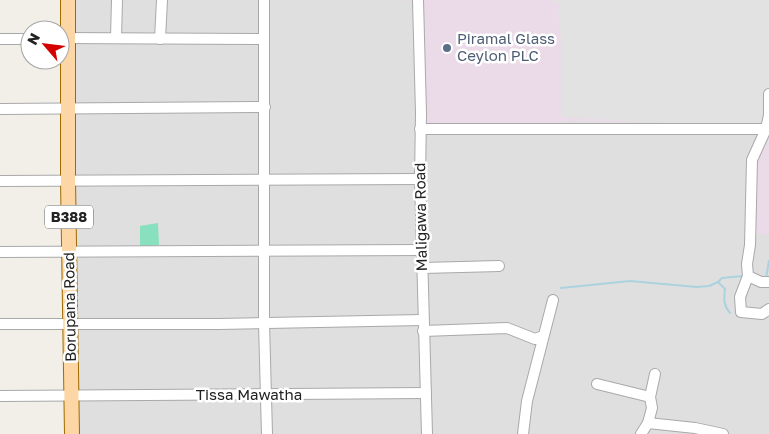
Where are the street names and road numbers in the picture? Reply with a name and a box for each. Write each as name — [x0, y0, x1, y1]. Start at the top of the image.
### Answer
street label: Maligawa Road — [410, 163, 430, 271]
road number: B388 — [45, 206, 93, 228]
street label: Borupana Road — [59, 252, 79, 362]
street label: Tissa Mawatha — [196, 385, 302, 403]

